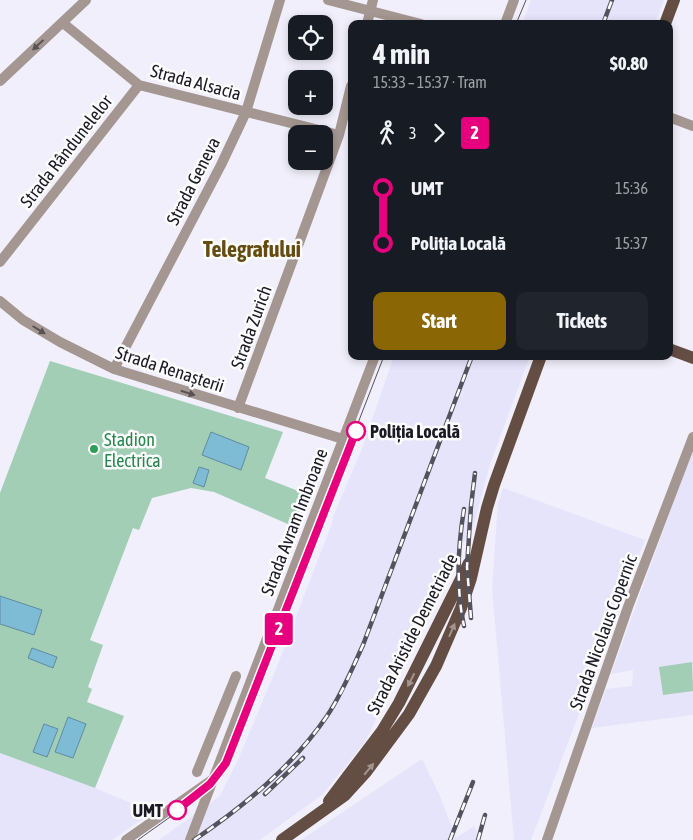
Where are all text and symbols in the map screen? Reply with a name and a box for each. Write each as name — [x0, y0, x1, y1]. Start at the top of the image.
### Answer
map controls — [288, 15, 333, 170]
button: locate — [288, 15, 333, 60]
text: 4 min — [373, 38, 430, 70]
one-way arrow — [33, 39, 45, 51]
text: $0.80 — [610, 52, 648, 74]
street label: Strada Alsacia — [148, 60, 244, 104]
button: + — [288, 70, 333, 115]
text: 15:33 – 15:37 · Tram — [373, 73, 487, 91]
street label: Strada Rândunelelor — [16, 90, 117, 211]
icon: walk — [373, 119, 401, 147]
icon: forward — [425, 119, 453, 147]
text: 2 — [471, 122, 479, 143]
text: 3 — [409, 124, 417, 142]
button: − — [288, 125, 333, 170]
street label: Strada Geneva — [162, 134, 224, 228]
text: UMT — [411, 177, 443, 199]
text: 15:36 — [615, 179, 648, 197]
text: Poliția Locală — [411, 232, 506, 254]
text: 15:37 — [615, 234, 648, 252]
district label: Telegrafului — [203, 236, 301, 262]
street label: Strada Zurich — [226, 282, 276, 372]
button: Start — [373, 292, 506, 350]
button: Tickets — [516, 292, 648, 350]
one-way arrow — [33, 325, 46, 334]
street label: Strada Renașterii — [113, 342, 227, 396]
one-way arrow — [181, 389, 196, 397]
marker: Poliția Locală — [346, 421, 366, 441]
place label: Poliția Locală — [370, 421, 460, 443]
place label: Stadion Electrica — [104, 429, 161, 471]
marker: Stadion Electrica — [88, 443, 100, 455]
street label: Strada Avram Imbroane — [256, 446, 332, 598]
street label: Strada Aristide Demetriade — [362, 550, 462, 718]
street label: Strada Nicolaus Copernic — [565, 551, 641, 713]
line badge: 2 — [263, 613, 295, 645]
text: 2 — [275, 618, 283, 639]
one-way arrow — [448, 623, 456, 637]
one-way arrow — [407, 673, 415, 688]
one-way arrow — [363, 763, 374, 776]
place label: UMT — [132, 800, 163, 821]
marker: UMT — [167, 800, 187, 820]

